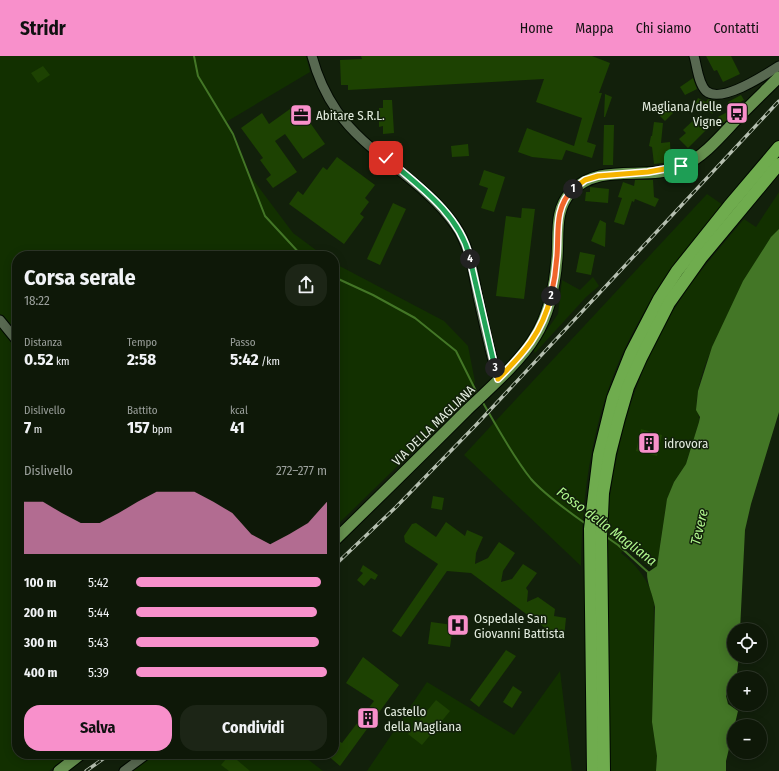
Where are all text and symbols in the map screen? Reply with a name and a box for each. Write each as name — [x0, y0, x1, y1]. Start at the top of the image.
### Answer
text: Stridr — [20, 17, 66, 40]
text: Home — [520, 20, 553, 37]
text: Mappa — [575, 20, 614, 37]
text: Chi siamo — [636, 20, 691, 37]
text: Contatti — [713, 20, 759, 37]
place label: Magliana/delle Vigne — [642, 99, 722, 129]
bus stop icon: Magliana/delle Vigne — [724, 100, 750, 126]
office icon: Abitare S.R.L. — [288, 102, 314, 128]
place label: Abitare S.R.L. — [316, 108, 385, 123]
pin — [369, 141, 403, 175]
icon: check — [375, 147, 397, 169]
pin — [664, 149, 698, 183]
icon: arrive — [670, 155, 692, 177]
pin: 1 — [563, 179, 583, 199]
text: 1 — [571, 182, 575, 195]
pin: 4 — [460, 249, 480, 269]
text: 4 — [467, 252, 473, 265]
text: Corsa serale — [24, 264, 136, 291]
button: share — [285, 264, 327, 306]
pin: 2 — [541, 286, 561, 306]
text: 2 — [548, 289, 554, 302]
text: 18:22 — [24, 293, 50, 308]
text: Distanza — [24, 336, 62, 349]
text: Tempo — [127, 336, 157, 349]
text: Passo — [230, 336, 256, 349]
text: 0.52 — [24, 349, 53, 370]
text: 2:58 — [127, 349, 156, 370]
text: 5:42 — [230, 349, 259, 370]
text: km — [53, 355, 70, 368]
text: /km — [259, 355, 280, 368]
pin: 3 — [485, 358, 505, 378]
text: 3 — [492, 361, 498, 374]
street label: VIA DELLA MAGLIANA — [389, 382, 478, 469]
text: Dislivello — [24, 404, 65, 417]
text: Battito — [127, 404, 158, 417]
text: kcal — [230, 404, 248, 417]
text: 7 — [24, 417, 31, 438]
text: 157 — [127, 417, 149, 438]
text: 41 — [230, 417, 245, 438]
text: m — [31, 423, 42, 436]
text: bpm — [149, 423, 172, 436]
building icon: idrovora — [636, 430, 662, 456]
place label: idrovora — [664, 436, 708, 451]
text: Dislivello — [24, 463, 73, 478]
text: 272–277 m — [276, 463, 327, 478]
water label: Fosso della Magliana — [553, 483, 660, 569]
water label: Tevere — [687, 507, 712, 547]
text: 100 m — [24, 575, 56, 590]
text: 5:42 — [88, 575, 109, 590]
text: 200 m — [24, 605, 57, 620]
text: 5:44 — [88, 605, 109, 620]
place label: Ospedale San Giovanni Battista — [474, 611, 565, 641]
hospital icon: Ospedale San Giovanni Battista — [445, 612, 471, 638]
map controls — [727, 623, 767, 759]
button: locate — [727, 623, 767, 663]
text: 300 m — [24, 635, 57, 650]
text: 5:43 — [88, 635, 109, 650]
text: 400 m — [24, 665, 58, 680]
text: 5:39 — [88, 665, 109, 680]
button: + — [727, 671, 767, 711]
place label: Castello della Magliana — [384, 704, 462, 734]
button: Salva — [24, 705, 172, 751]
button: Condividi — [180, 705, 327, 751]
building icon: Castello della Magliana — [355, 705, 381, 731]
button: − — [727, 719, 767, 759]

